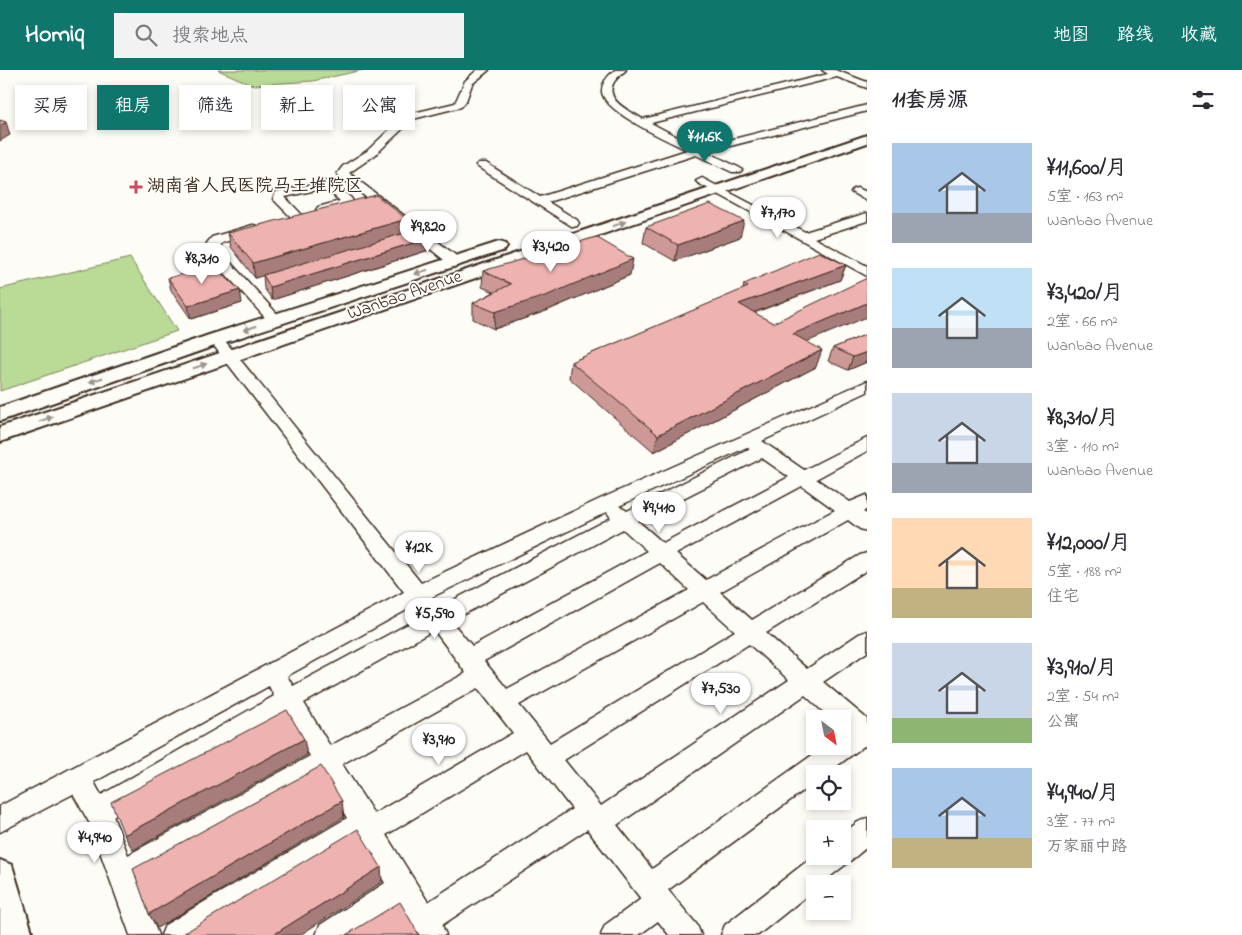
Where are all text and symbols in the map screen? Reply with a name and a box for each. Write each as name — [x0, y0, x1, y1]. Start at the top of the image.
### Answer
search box — [114, 13, 464, 58]
text: Homiq — [25, 18, 84, 53]
icon: search — [132, 21, 160, 49]
text: 搜索地点 — [172, 23, 248, 50]
text: 地图 — [1053, 23, 1089, 49]
text: 路线 — [1117, 23, 1153, 49]
text: 收藏 — [1181, 23, 1217, 49]
chip: 买房 — [15, 85, 87, 130]
chip: 租房 — [97, 85, 169, 130]
chip: 筛选 — [179, 85, 251, 130]
chip: 新上 — [261, 85, 333, 130]
chip: 公寓 — [343, 85, 415, 130]
text: 11套房源 — [892, 86, 968, 116]
icon: filters — [1189, 86, 1217, 114]
pin: ¥11.6K — [664, 121, 746, 163]
text: ¥11.6K — [688, 125, 722, 149]
text: ¥11,600/月 — [1047, 154, 1127, 184]
icon: home — [932, 163, 992, 223]
place label: 湖南省人民医院马王堆院区 — [147, 174, 363, 200]
marker: 湖南省人民医院马王堆院区 — [129, 180, 143, 194]
text: 5室 · 163 m² — [1047, 185, 1123, 209]
pin: ¥7,170 — [737, 196, 819, 239]
text: ¥7,170 — [761, 201, 795, 225]
text: Wanbao Avenue — [1047, 209, 1153, 233]
pin: ¥9,820 — [387, 210, 469, 253]
text: ¥9,820 — [411, 215, 445, 239]
one-way arrow — [611, 219, 626, 227]
pin: ¥3,420 — [510, 230, 592, 273]
text: ¥3,420 — [532, 235, 570, 259]
pin: ¥8,310 — [161, 242, 243, 285]
text: ¥8,310 — [185, 247, 219, 271]
street label: Wanbao Avenue — [344, 264, 467, 328]
one-way arrow — [414, 269, 429, 276]
text: ¥3,420/月 — [1047, 279, 1123, 309]
icon: home — [932, 288, 992, 348]
text: 2室 · 66 m² — [1047, 310, 1118, 334]
one-way arrow — [243, 324, 258, 332]
text: Wanbao Avenue — [1047, 334, 1153, 358]
one-way arrow — [192, 362, 207, 369]
one-way arrow — [89, 377, 104, 384]
text: ¥8,310/月 — [1047, 404, 1119, 434]
icon: home — [932, 413, 992, 473]
one-way arrow — [39, 415, 54, 423]
text: 3室 · 110 m² — [1047, 435, 1119, 459]
text: Wanbao Avenue — [1047, 459, 1153, 483]
pin: ¥9,410 — [618, 492, 700, 534]
text: ¥9,410 — [643, 496, 675, 520]
text: ¥12,000/月 — [1047, 529, 1131, 559]
pin: ¥12K — [389, 532, 449, 574]
text: ¥12K — [405, 536, 433, 560]
icon: home — [932, 538, 992, 598]
text: 5室 · 188 m² — [1047, 560, 1122, 584]
text: 住宅 — [1047, 585, 1079, 609]
pin: ¥5,590 — [394, 598, 476, 640]
text: ¥5,590 — [415, 602, 455, 626]
text: ¥3,910/月 — [1047, 654, 1117, 684]
icon: home — [932, 663, 992, 723]
pin: ¥7,530 — [680, 672, 762, 715]
text: ¥7,530 — [702, 677, 740, 701]
text: 2室 · 54 m² — [1047, 685, 1119, 709]
north arrow — [806, 710, 851, 755]
map controls — [806, 710, 851, 920]
text: 公寓 — [1047, 710, 1079, 734]
pin: ¥3,910 — [398, 724, 480, 766]
text: ¥3,910 — [423, 728, 455, 752]
button: locate — [806, 765, 851, 810]
text: ¥4,940/月 — [1047, 779, 1119, 809]
icon: home — [932, 788, 992, 848]
text: 3室 · 77 m² — [1047, 810, 1115, 834]
button: + — [806, 820, 851, 865]
pin: ¥4,940 — [54, 822, 136, 864]
text: ¥4,940 — [78, 826, 112, 850]
text: 万家丽中路 — [1047, 835, 1127, 859]
button: − — [806, 875, 851, 920]

